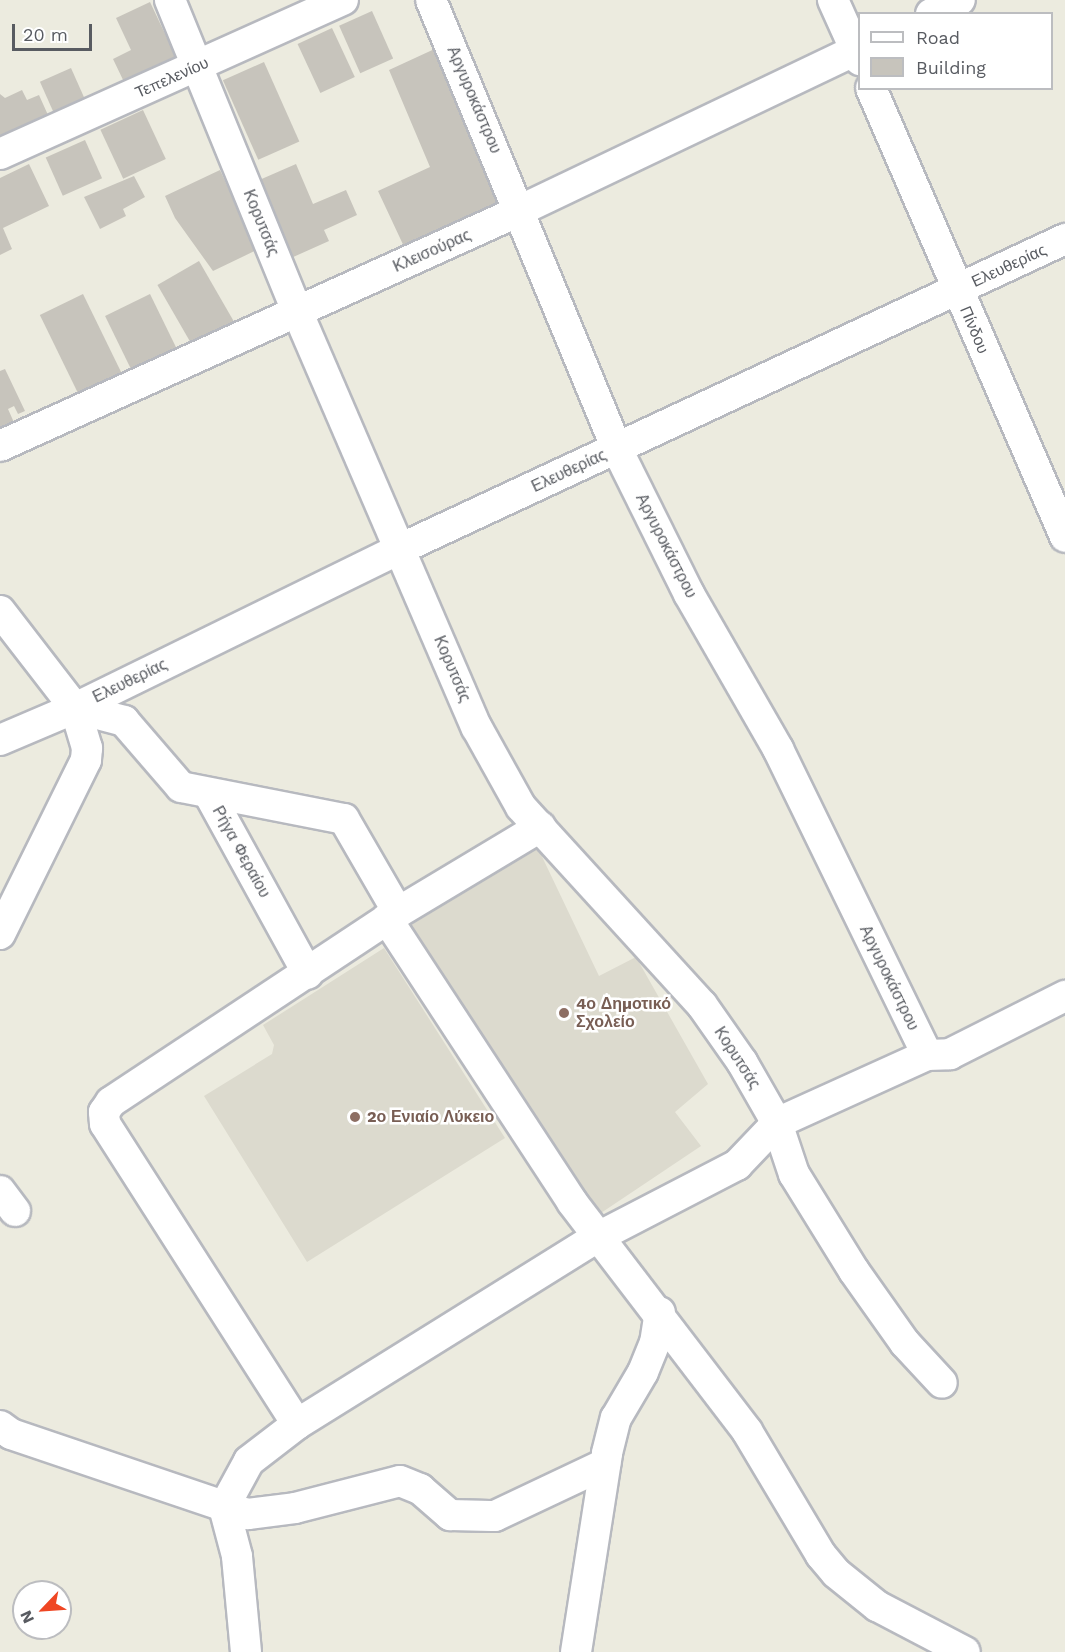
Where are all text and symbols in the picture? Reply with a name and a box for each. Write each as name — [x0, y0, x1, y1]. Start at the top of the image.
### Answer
scale bar — [15, 12, 94, 50]
legend — [858, 12, 1053, 90]
text: 20 m — [23, 24, 68, 45]
text: Road — [916, 27, 960, 48]
street label: Αργυροκάστρου — [443, 44, 505, 156]
street label: Τεπελενίου — [132, 53, 212, 103]
text: Building — [916, 57, 986, 78]
street label: Κορυτσάς — [239, 187, 283, 259]
street label: Κλεισούρας — [390, 225, 474, 277]
street label: Ελευθερίας — [969, 240, 1049, 292]
street label: Πίνδου — [955, 303, 993, 357]
street label: Ελευθερίας — [529, 445, 609, 497]
street label: Αργυροκάστρου — [631, 491, 701, 601]
street label: Κορυτσάς — [429, 633, 475, 705]
street label: Ελευθερίας — [90, 655, 170, 707]
street label: Ρήγα Φεραίου — [208, 803, 274, 901]
street label: Αργυροκάστρου — [855, 922, 923, 1034]
place label: 4ο Δημοτικό Σχολείο — [576, 994, 671, 1032]
marker: 4ο Δημοτικό Σχολείο — [557, 1006, 571, 1020]
street label: Κορυτσάς — [710, 1023, 764, 1093]
place label: 2ο Ενιαίο Λύκειο — [367, 1107, 494, 1127]
marker: 2ο Ενιαίο Λύκειο — [348, 1110, 362, 1124]
north arrow — [12, 1580, 72, 1640]
text: N — [16, 1608, 38, 1626]

